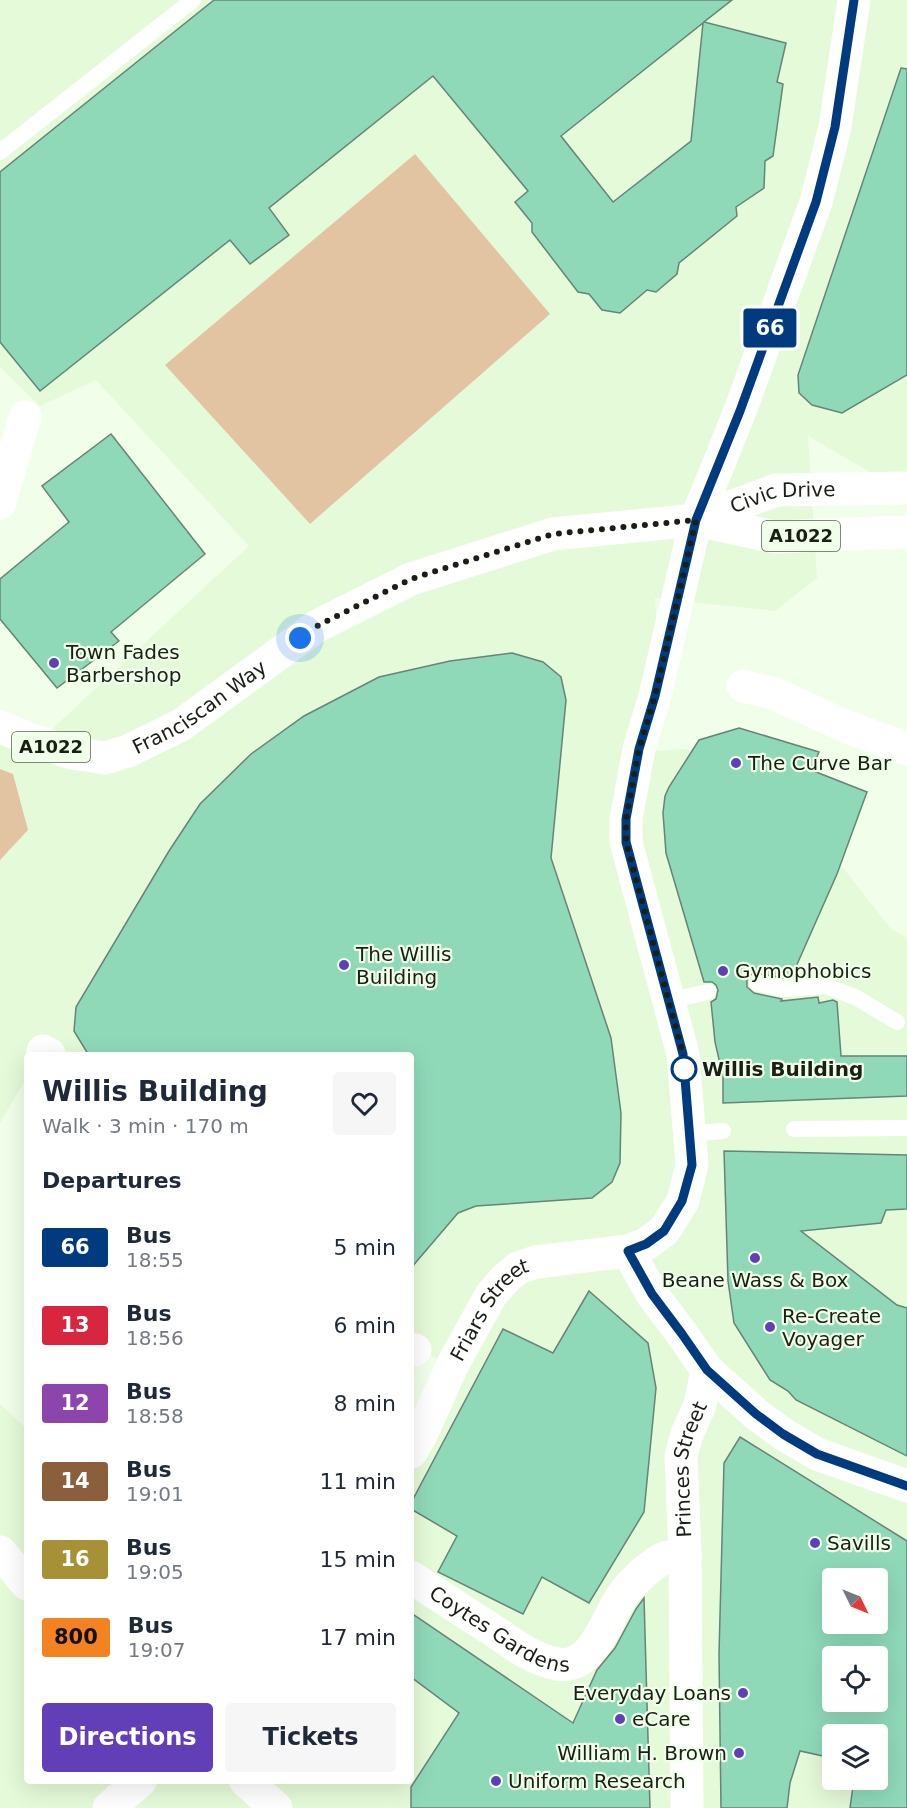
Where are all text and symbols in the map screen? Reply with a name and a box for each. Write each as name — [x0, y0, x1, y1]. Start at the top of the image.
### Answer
line badge: 66 — [743, 308, 797, 348]
text: 66 — [755, 316, 785, 340]
street label: Civic Drive — [727, 477, 836, 518]
road number: A1022 — [762, 521, 840, 551]
your location — [285, 623, 315, 653]
place label: Town Fades Barbershop — [65, 640, 181, 687]
street label: Franciscan Way — [128, 655, 271, 759]
marker: Town Fades Barbershop — [47, 656, 61, 670]
road number: A1022 — [12, 732, 90, 762]
place label: The Curve Bar — [747, 751, 892, 775]
marker: The Curve Bar — [729, 756, 743, 770]
place label: The Willis Building — [355, 942, 452, 989]
marker: The Willis Building — [337, 958, 351, 972]
place label: Gymophobics — [735, 959, 871, 983]
marker: Gymophobics — [716, 964, 730, 978]
marker: Willis Building — [671, 1056, 697, 1082]
place label: Willis Building — [702, 1057, 863, 1081]
button: heart — [333, 1072, 396, 1135]
text: Willis Building — [42, 1075, 268, 1108]
text: Walk · 3 min · 170 m — [42, 1114, 249, 1138]
text: Departures — [42, 1168, 182, 1193]
text: Bus — [126, 1223, 172, 1248]
text: 66 — [60, 1235, 90, 1259]
text: 5 min — [334, 1235, 396, 1260]
text: 18:55 — [126, 1248, 184, 1272]
marker: Beane Wass & Box — [748, 1251, 762, 1265]
street label: Friars Street — [445, 1253, 532, 1365]
place label: Beane Wass & Box — [662, 1268, 849, 1292]
text: Bus — [126, 1301, 172, 1326]
place label: Re-Create Voyager — [782, 1304, 881, 1351]
text: 13 — [60, 1313, 90, 1337]
text: 6 min — [334, 1313, 396, 1338]
marker: Re-Create Voyager — [763, 1320, 777, 1334]
text: 18:56 — [126, 1326, 184, 1350]
text: Bus — [126, 1379, 172, 1404]
text: 12 — [60, 1391, 90, 1415]
text: 8 min — [334, 1391, 396, 1416]
street label: Princes Street — [669, 1397, 712, 1538]
text: 18:58 — [126, 1404, 184, 1428]
text: Bus — [126, 1457, 172, 1482]
text: 14 — [60, 1469, 90, 1493]
text: 11 min — [320, 1469, 396, 1494]
text: 19:01 — [126, 1482, 184, 1506]
place label: Savills — [827, 1531, 891, 1555]
text: Bus — [126, 1535, 172, 1560]
marker: Savills — [808, 1536, 822, 1550]
text: 16 — [60, 1547, 90, 1571]
text: 15 min — [320, 1547, 396, 1572]
text: 19:05 — [126, 1560, 184, 1584]
north arrow — [822, 1568, 888, 1634]
map controls — [822, 1568, 888, 1790]
street label: Coytes Gardens — [425, 1581, 570, 1677]
text: Bus — [128, 1613, 173, 1638]
text: 800 — [54, 1625, 98, 1649]
text: 17 min — [320, 1625, 396, 1650]
text: 19:07 — [128, 1638, 185, 1662]
button: locate — [822, 1646, 888, 1712]
place label: Everyday Loans — [573, 1681, 731, 1705]
marker: Everyday Loans — [736, 1686, 750, 1700]
button: Directions — [42, 1703, 213, 1772]
button: Tickets — [225, 1703, 396, 1772]
place label: eCare — [632, 1707, 691, 1731]
marker: eCare — [613, 1712, 627, 1726]
button: layers — [822, 1724, 888, 1790]
place label: William H. Brown — [557, 1741, 727, 1765]
marker: William H. Brown — [732, 1746, 746, 1760]
place label: Uniform Research — [508, 1769, 686, 1793]
marker: Uniform Research — [489, 1774, 503, 1788]

